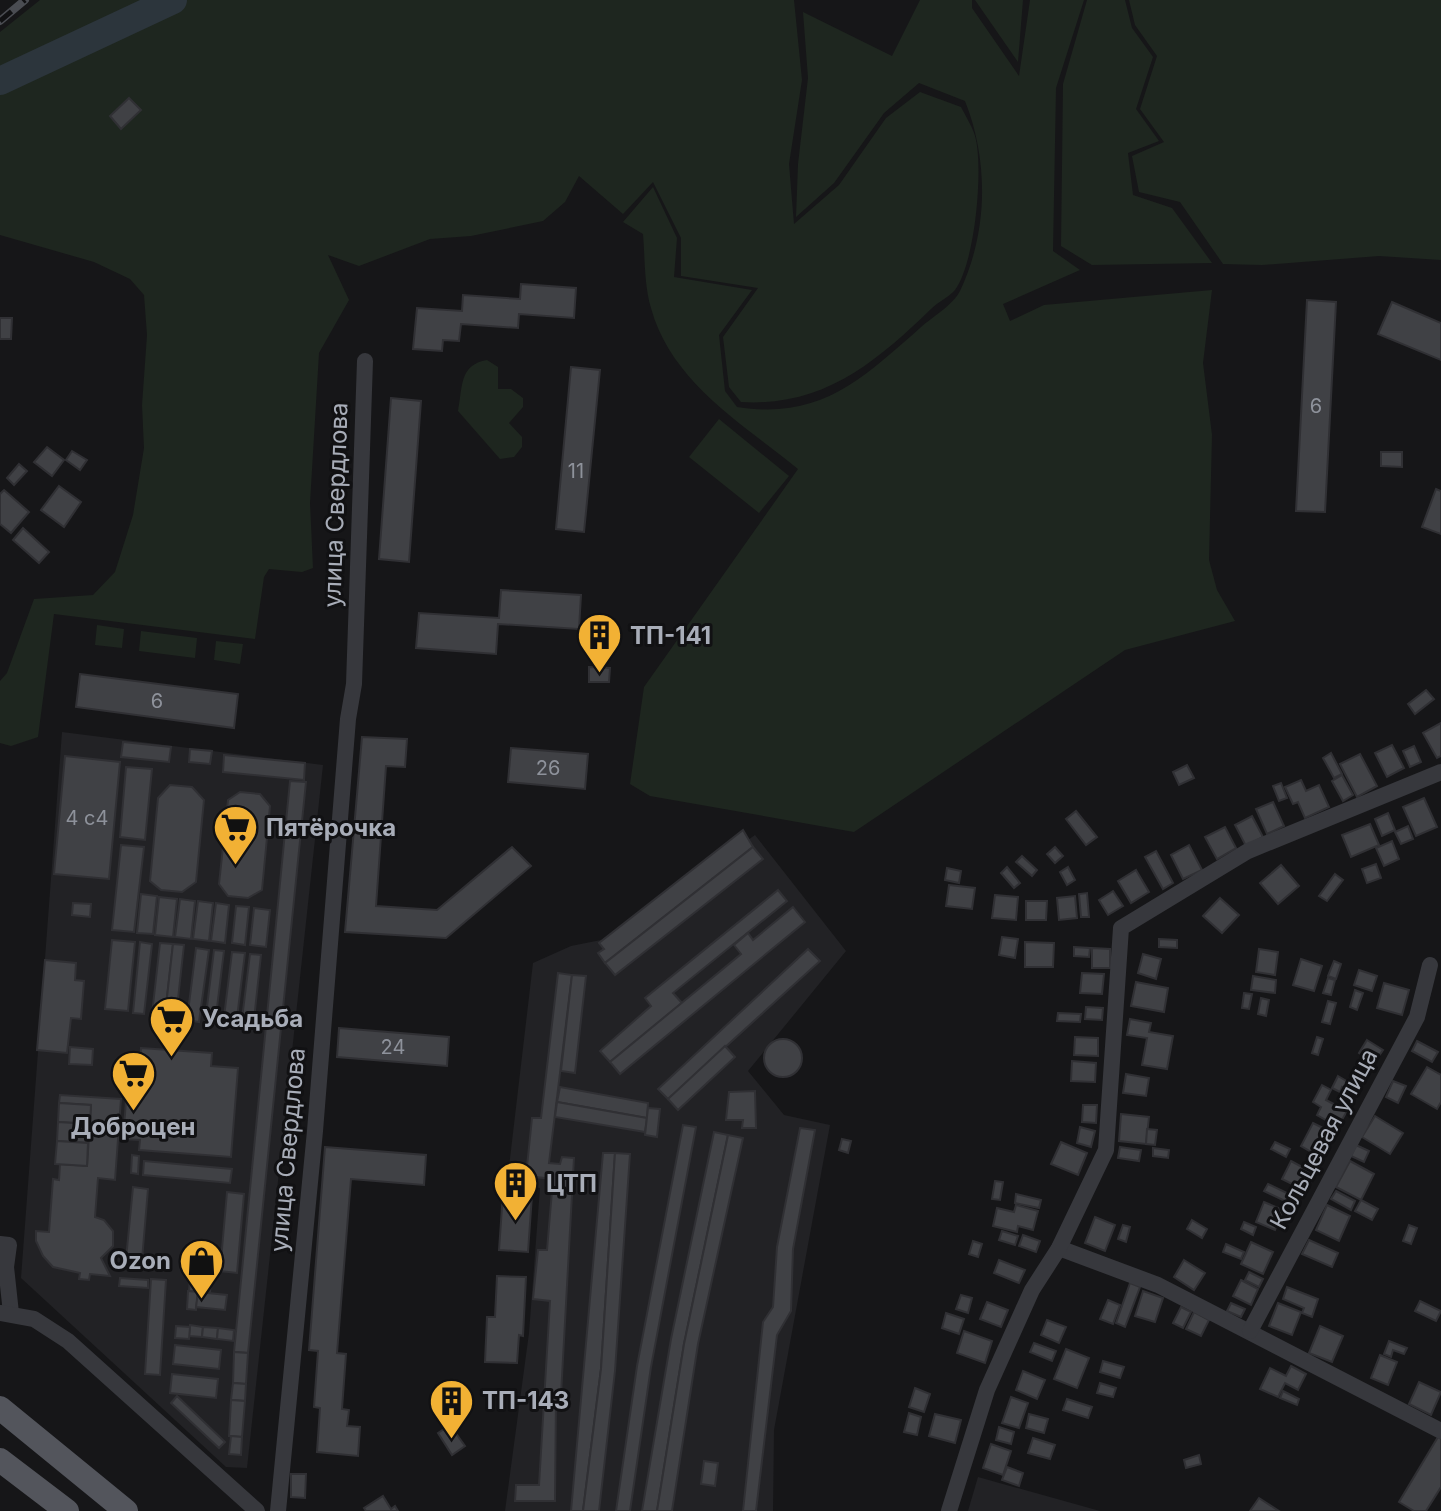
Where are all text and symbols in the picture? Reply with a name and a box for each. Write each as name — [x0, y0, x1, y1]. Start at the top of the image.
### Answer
house number: 6 — [1310, 394, 1322, 418]
street label: улица Свердлова — [317, 402, 354, 608]
house number: 11 — [568, 459, 584, 483]
building icon: ТП-141 — [575, 612, 623, 675]
place label: ТП-141 — [630, 621, 711, 650]
house number: 6 — [151, 689, 163, 713]
house number: 26 — [536, 756, 560, 780]
supermarket icon: Пятёрочка — [211, 804, 259, 867]
house number: 4 с4 — [66, 806, 108, 830]
place label: Пятёрочка — [266, 813, 396, 842]
supermarket icon: Усадьба — [147, 995, 195, 1058]
place label: Усадьба — [202, 1004, 303, 1033]
house number: 24 — [381, 1035, 405, 1059]
street label: Кольцевая улица — [1264, 1043, 1383, 1234]
street label: улица Свердлова — [264, 1047, 311, 1253]
supermarket icon: Доброцен — [109, 1049, 157, 1112]
place label: Доброцен — [70, 1112, 196, 1141]
building icon: ЦТП — [491, 1160, 539, 1223]
place label: ЦТП — [546, 1169, 597, 1198]
shop icon: Ozon — [178, 1237, 226, 1300]
place label: Ozon — [110, 1246, 171, 1275]
building icon: ТП-143 — [427, 1377, 475, 1440]
place label: ТП-143 — [482, 1386, 569, 1415]

